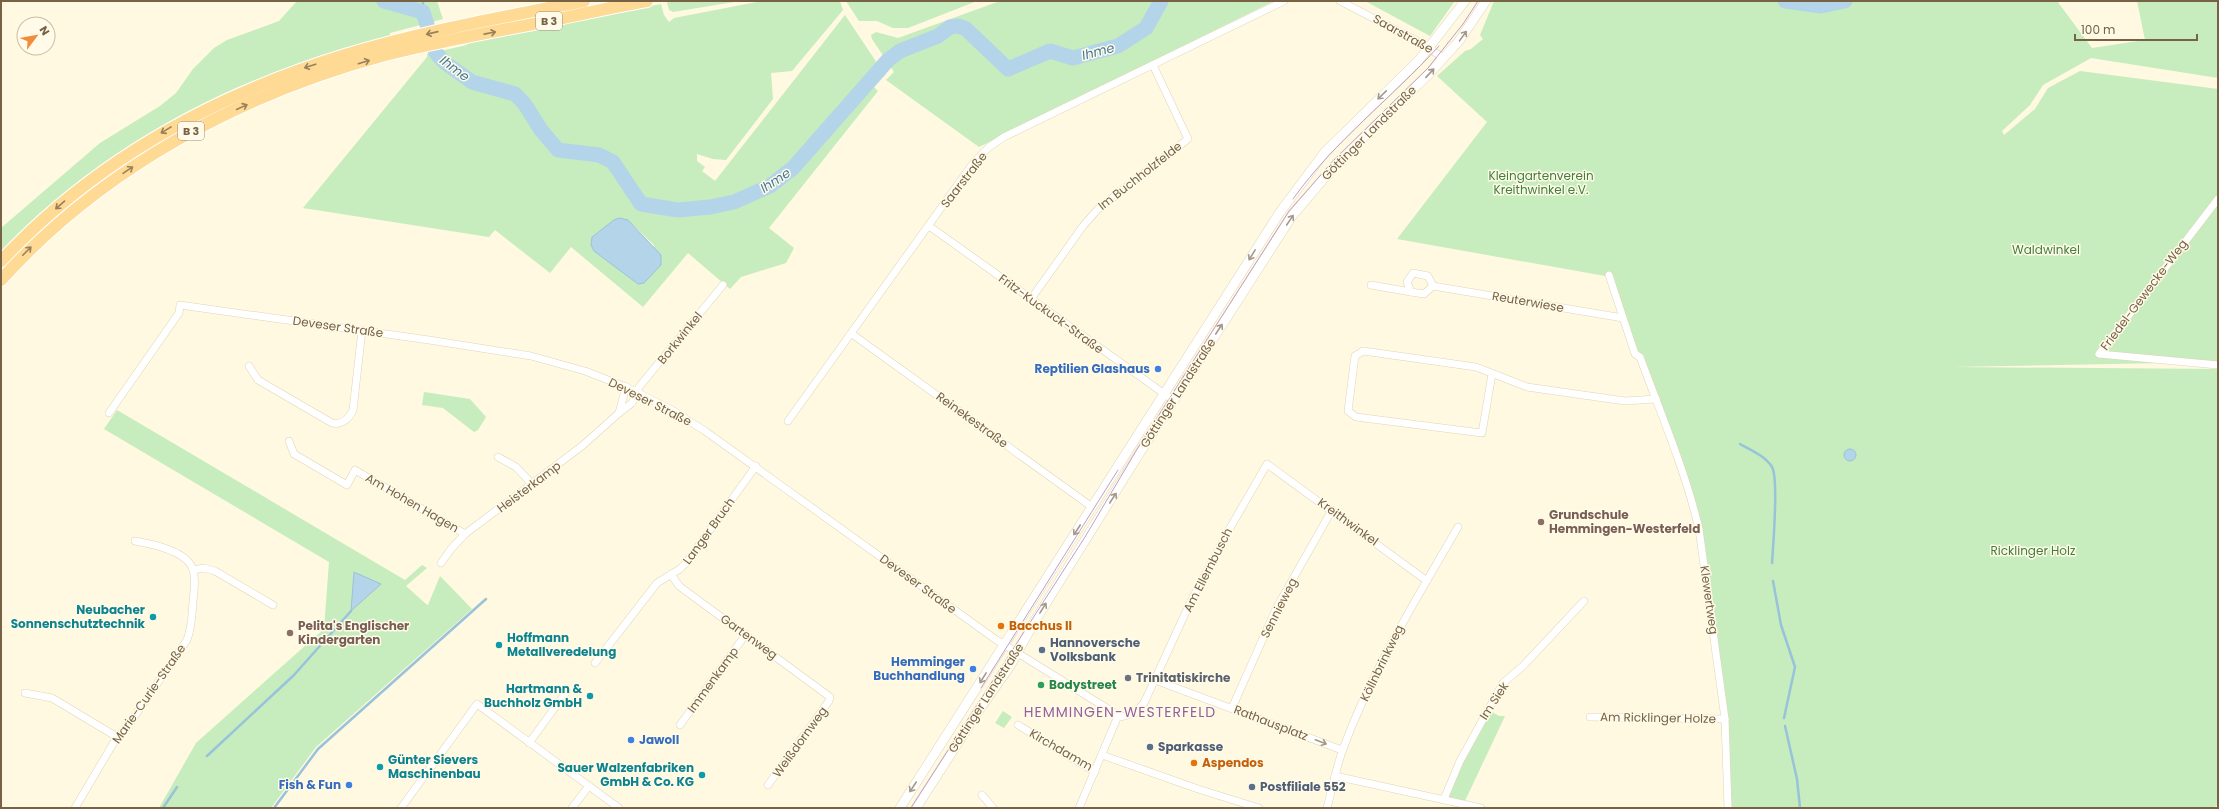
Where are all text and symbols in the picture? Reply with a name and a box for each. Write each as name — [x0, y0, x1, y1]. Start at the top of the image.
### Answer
street label: Saarstraße — [1370, 10, 1436, 57]
road number: B 3 — [536, 12, 562, 30]
north arrow — [16, 16, 56, 56]
scale bar — [2075, 16, 2197, 42]
text: 100 m — [2081, 21, 2115, 38]
text: N — [36, 23, 53, 38]
one-way arrow — [483, 28, 496, 36]
one-way arrow — [425, 29, 438, 37]
one-way arrow — [1459, 30, 1467, 41]
water label: Ihme — [1080, 38, 1117, 65]
water label: Ihme — [436, 51, 474, 86]
one-way arrow — [357, 58, 370, 65]
one-way arrow — [303, 63, 316, 70]
one-way arrow — [1425, 68, 1434, 78]
street label: Göttinger Landstraße — [1318, 82, 1420, 184]
one-way arrow — [1377, 91, 1387, 100]
one-way arrow — [236, 103, 248, 110]
road number: B 3 — [178, 122, 204, 140]
one-way arrow — [160, 127, 172, 135]
street label: Im Buchholzfelde — [1094, 137, 1185, 214]
street label: Saarstraße — [936, 148, 991, 211]
water label: Ihme — [756, 163, 794, 197]
one-way arrow — [122, 166, 133, 174]
park label: Kleingartenverein Kreithwinkel e.V. — [1488, 167, 1594, 198]
one-way arrow — [55, 200, 65, 209]
one-way arrow — [1286, 214, 1294, 225]
street label: Friedel-Gewecke-Weg — [2096, 236, 2191, 354]
park label: Waldwinkel — [2012, 241, 2080, 258]
one-way arrow — [22, 247, 32, 256]
one-way arrow — [1248, 249, 1256, 261]
street label: Fritz-Kuckuck-Straße — [995, 270, 1107, 357]
street label: Reuterwiese — [1491, 287, 1565, 316]
street label: Borkwinkel — [653, 308, 706, 367]
street label: Deveser Straße — [292, 312, 384, 341]
one-way arrow — [1216, 323, 1224, 335]
street label: Göttinger Landstraße — [1136, 335, 1219, 451]
place label: Reptilien Glashaus — [1035, 360, 1150, 377]
marker: Reptilien Glashaus — [1153, 364, 1163, 374]
street label: Deveser Straße — [606, 373, 695, 430]
street label: Reinekestraße — [933, 388, 1012, 452]
street label: Heisterkamp — [493, 457, 564, 516]
street label: Am Hohen Hagen — [362, 469, 462, 536]
one-way arrow — [1109, 493, 1117, 504]
street label: Langer Bruch — [679, 494, 739, 568]
street label: Kreithwinkel — [1315, 494, 1382, 549]
place label: Grundschule Hemmingen-Westerfeld — [1549, 506, 1700, 537]
marker: Grundschule Hemmingen-Westerfeld — [1536, 517, 1546, 527]
one-way arrow — [1072, 524, 1080, 536]
street label: Am Ellernbusch — [1179, 525, 1236, 615]
park label: Ricklinger Holz — [1991, 542, 2075, 559]
street label: Deveser Straße — [876, 550, 960, 617]
street label: Klewertweg — [1696, 565, 1723, 635]
street label: Sennieweg — [1256, 575, 1301, 641]
place label: Neubacher Sonnenschutztechnik — [11, 601, 146, 632]
one-way arrow — [1040, 602, 1048, 614]
street label: Gartenweg — [717, 610, 781, 663]
marker: Neubacher Sonnenschutztechnik — [148, 612, 158, 622]
place label: Pelita's Englischer Kindergarten — [298, 617, 409, 648]
place label: Bacchus II — [1009, 617, 1072, 634]
marker: Bacchus II — [996, 621, 1006, 631]
street label: Köllnbrinkweg — [1356, 622, 1407, 704]
marker: Pelita's Englischer Kindergarten — [285, 628, 295, 638]
place label: Hoffmann Metallveredelung — [507, 629, 616, 660]
place label: Hannoversche Volksbank — [1050, 634, 1141, 665]
marker: Hoffmann Metallveredelung — [494, 640, 504, 650]
street label: Göttinger Landstraße — [944, 640, 1027, 756]
street label: Marie-Curie-Straße — [108, 641, 189, 747]
street label: Immenkamp — [683, 643, 742, 716]
marker: Hannoversche Volksbank — [1037, 645, 1047, 655]
place label: Hemminger Buchhandlung — [873, 653, 965, 684]
marker: Hemminger Buchhandlung — [968, 664, 978, 674]
place label: Trinitatiskirche — [1136, 669, 1231, 686]
one-way arrow — [978, 672, 987, 683]
marker: Trinitatiskirche — [1123, 673, 1133, 683]
place label: Bodystreet — [1049, 676, 1117, 693]
street label: Im Siek — [1475, 678, 1513, 723]
place label: Hartmann & Buchholz GmbH — [484, 680, 582, 711]
marker: Bodystreet — [1036, 680, 1046, 690]
marker: Hartmann & Buchholz GmbH — [585, 691, 595, 701]
street label: Rathausplatz — [1231, 701, 1311, 745]
district label: HEMMINGEN-WESTERFELD — [1024, 702, 1216, 722]
street label: Weißdornweg — [768, 703, 831, 781]
street label: Am Ricklinger Holze — [1600, 708, 1716, 727]
street label: Kirchdamm — [1026, 725, 1096, 775]
place label: Jawoll — [639, 731, 679, 748]
marker: Jawoll — [626, 735, 636, 745]
place label: Sparkasse — [1158, 738, 1224, 755]
one-way arrow — [1314, 738, 1326, 746]
marker: Sparkasse — [1145, 742, 1155, 752]
place label: Günter Sievers Maschinenbau — [388, 751, 481, 782]
place label: Aspendos — [1202, 754, 1264, 771]
marker: Aspendos — [1189, 758, 1199, 768]
place label: Sauer Walzenfabriken GmbH & Co. KG — [557, 759, 694, 790]
marker: Günter Sievers Maschinenbau — [375, 762, 385, 772]
marker: Sauer Walzenfabriken GmbH & Co. KG — [697, 770, 707, 780]
place label: Fish & Fun — [279, 776, 341, 793]
place label: Postfiliale 552 — [1260, 778, 1346, 795]
marker: Fish & Fun — [344, 780, 354, 790]
one-way arrow — [909, 782, 917, 793]
marker: Postfiliale 552 — [1247, 782, 1257, 792]

